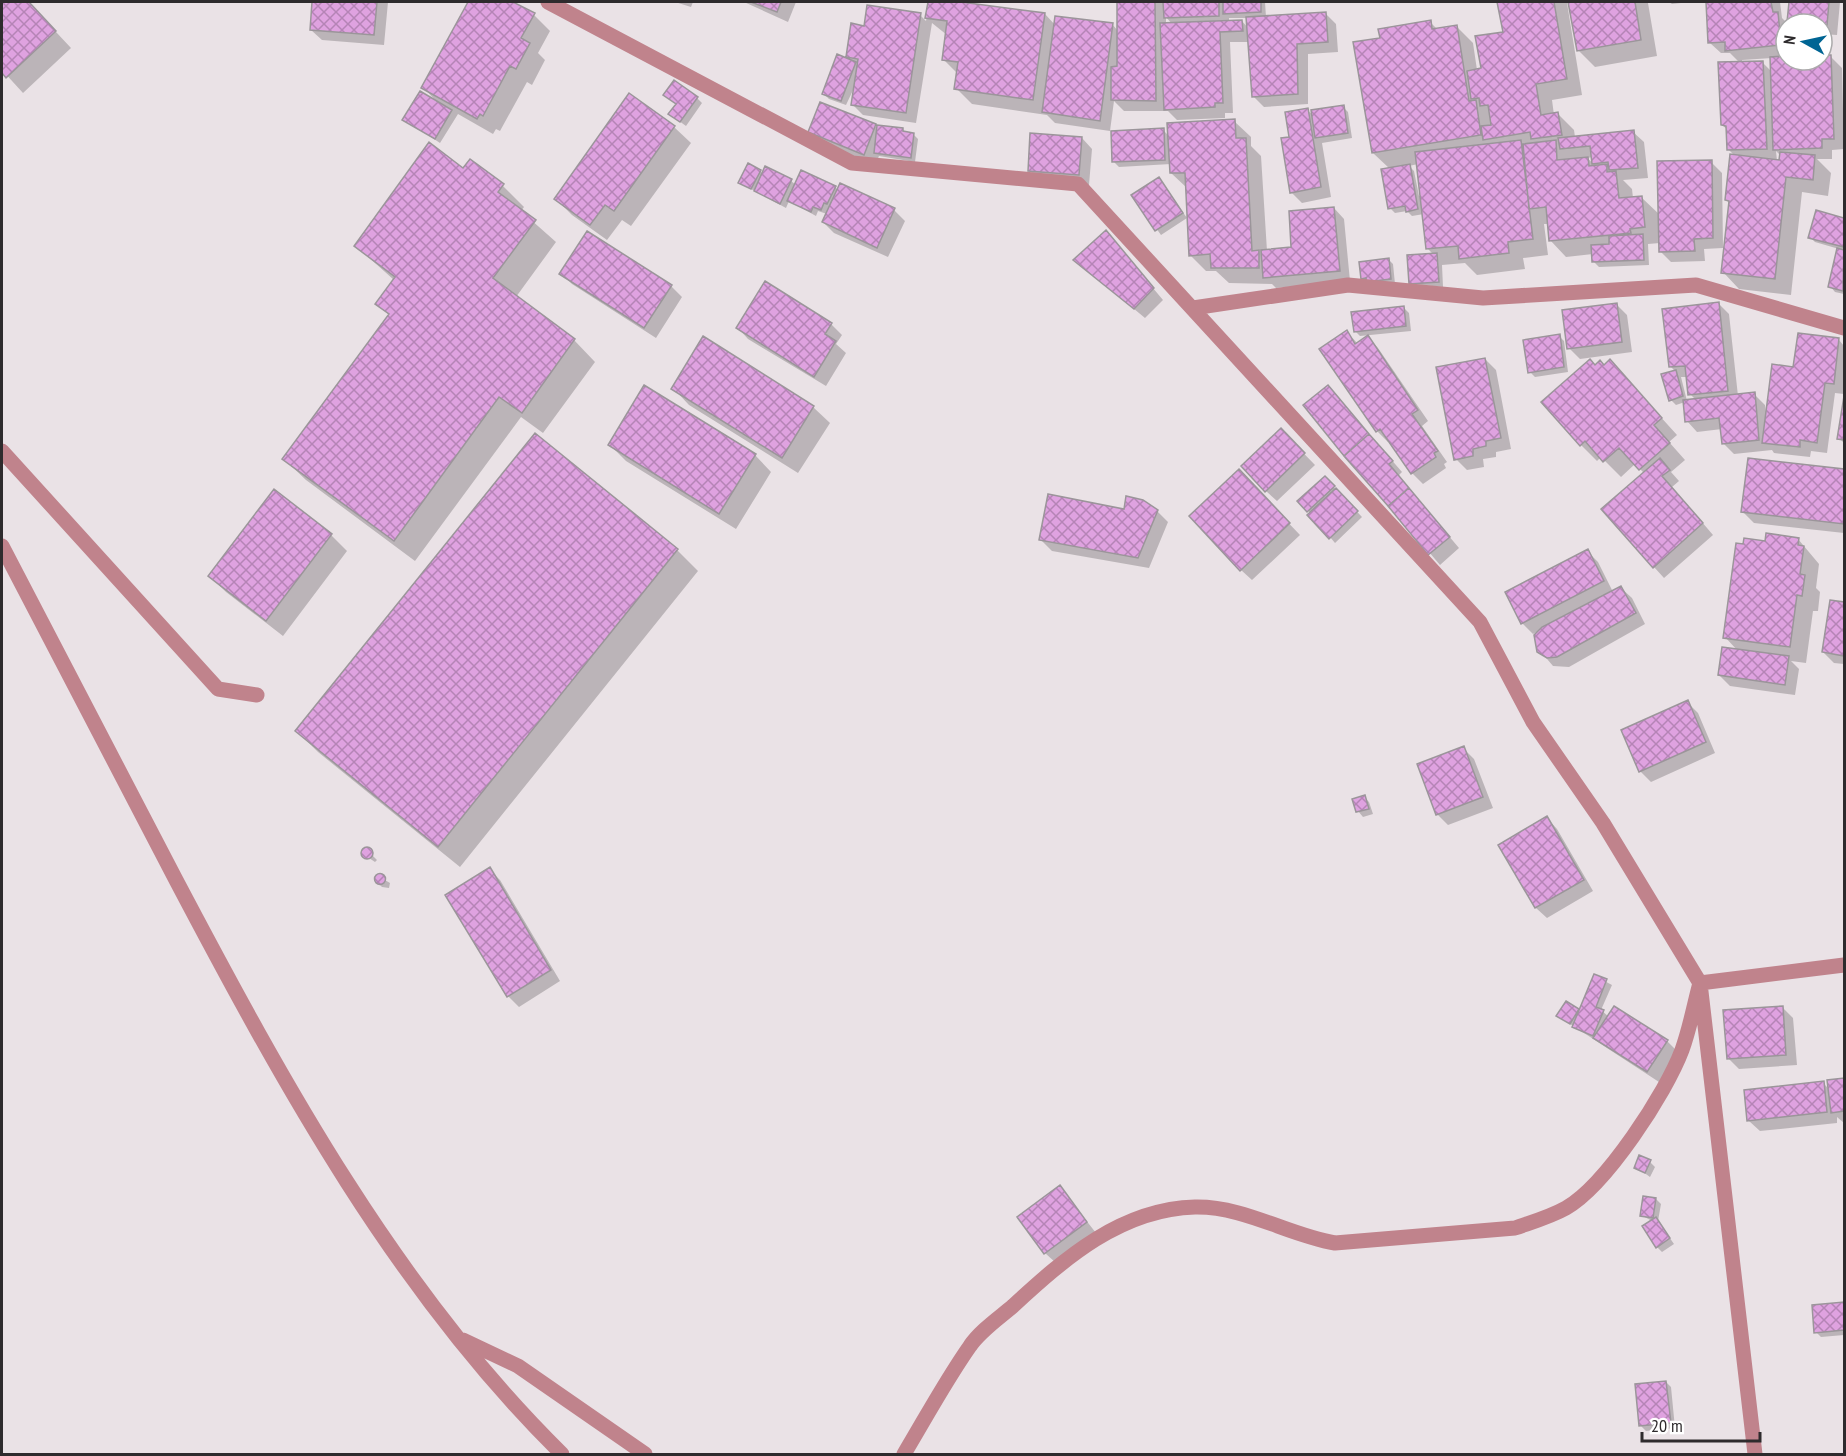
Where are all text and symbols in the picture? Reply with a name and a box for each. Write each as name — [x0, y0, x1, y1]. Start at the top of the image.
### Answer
north arrow — [1774, 12, 1834, 72]
text: N — [1779, 34, 1800, 46]
scale bar — [1642, 1405, 1760, 1443]
text: 20 m — [1651, 1414, 1683, 1437]

